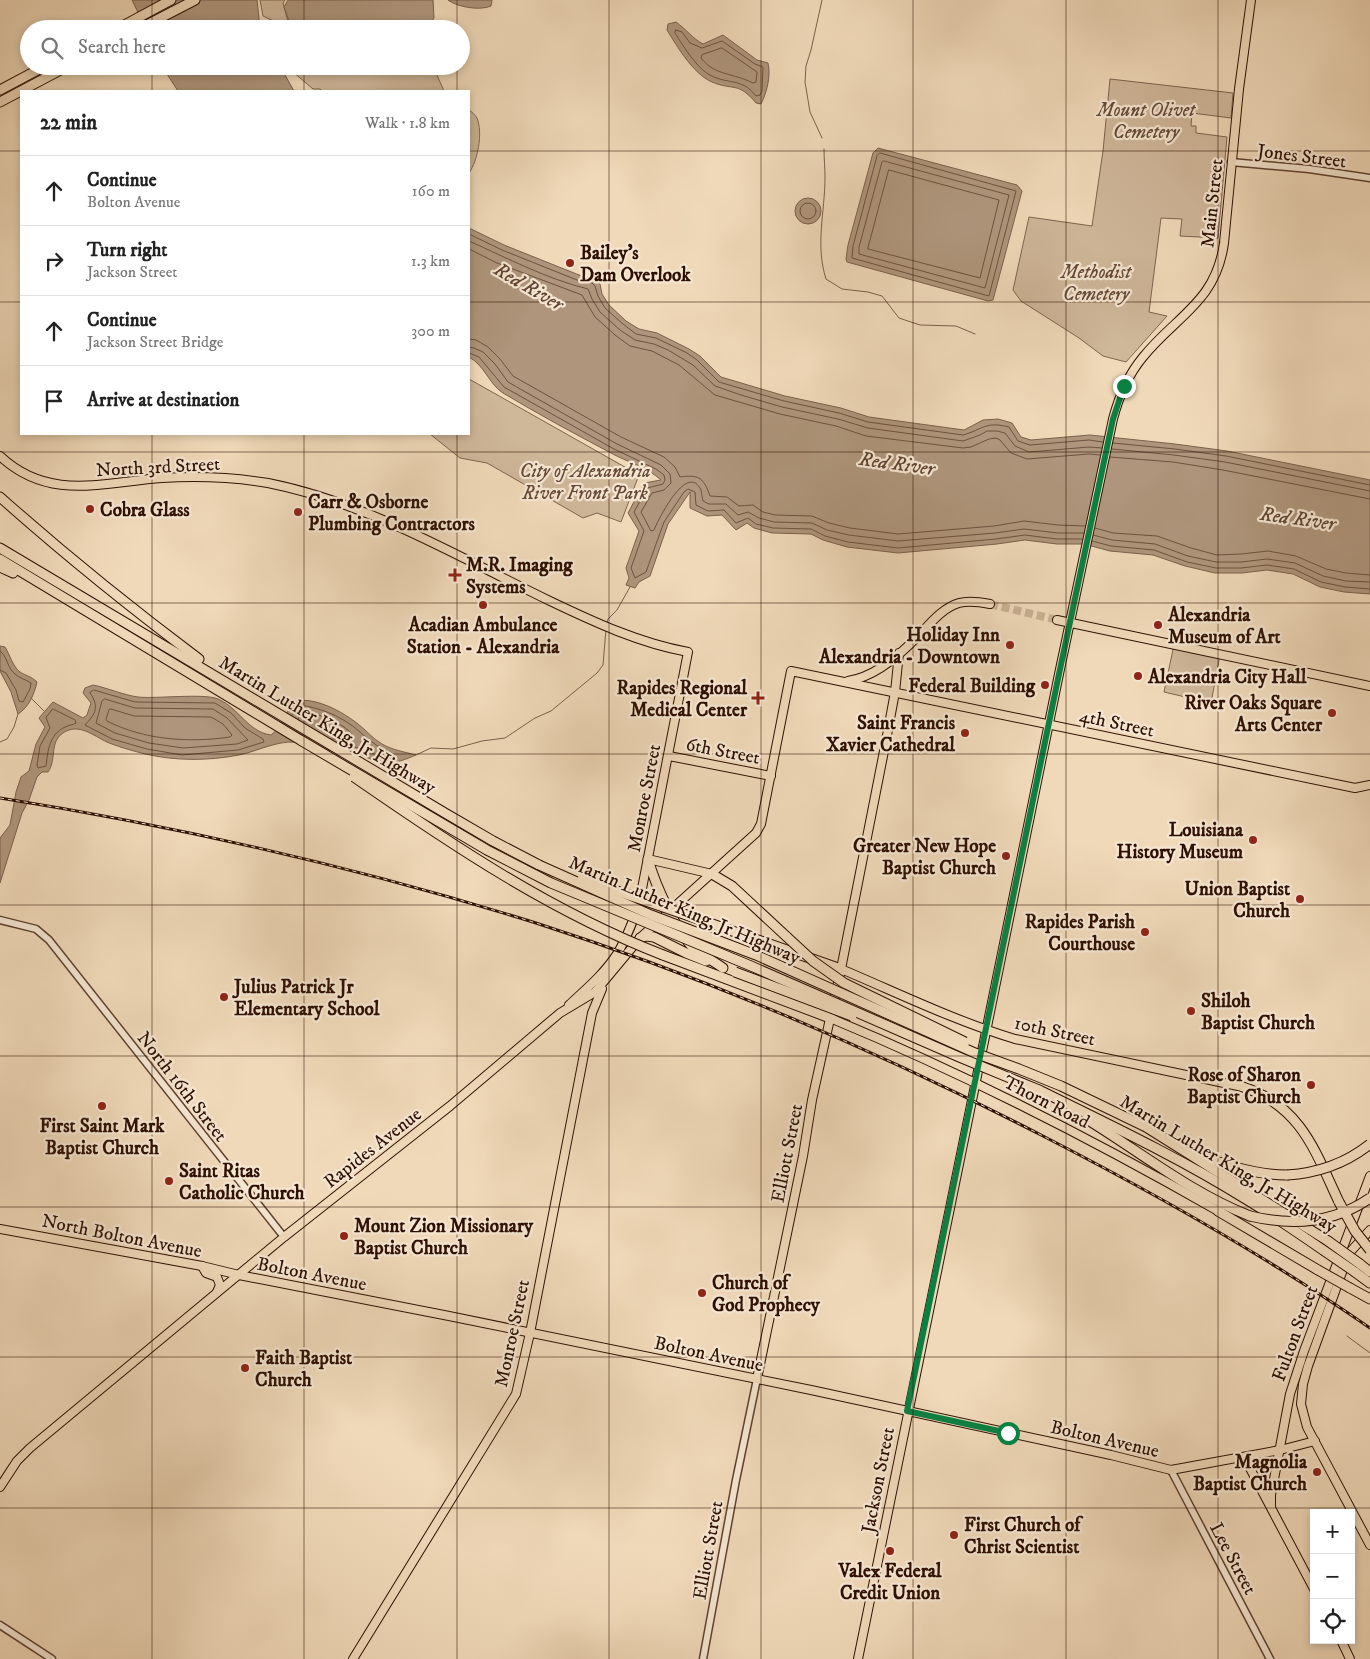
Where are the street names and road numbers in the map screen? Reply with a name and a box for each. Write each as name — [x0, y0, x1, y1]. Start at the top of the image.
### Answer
street label: Jones Street — [1254, 139, 1348, 173]
street label: Main Street — [1196, 158, 1229, 249]
street label: North 3rd Street — [95, 453, 221, 482]
street label: Martin Luther King, Jr Highway — [214, 651, 441, 800]
street label: 4th Street — [1077, 704, 1156, 743]
street label: 6th Street — [684, 733, 762, 770]
street label: Monroe Street — [623, 742, 666, 854]
street label: Martin Luther King, Jr Highway — [565, 851, 805, 970]
street label: 10th Street — [1012, 1012, 1097, 1051]
street label: North 16th Street — [132, 1027, 232, 1147]
street label: Thorn Road — [999, 1071, 1094, 1134]
street label: Martin Luther King, Jr Highway — [1115, 1090, 1342, 1239]
street label: Elliott Street — [767, 1102, 808, 1205]
street label: Rapides Avenue — [319, 1103, 426, 1193]
street label: North Bolton Avenue — [40, 1210, 204, 1263]
street label: Bolton Avenue — [255, 1253, 368, 1296]
street label: Monroe Street — [490, 1277, 535, 1389]
street label: Fulton Street — [1267, 1282, 1323, 1385]
street label: Bolton Avenue — [652, 1332, 765, 1377]
street label: Bolton Avenue — [1048, 1416, 1161, 1463]
street label: Jackson Street — [857, 1425, 900, 1537]
street label: Elliott Street — [688, 1499, 729, 1602]
street label: Lee Street — [1204, 1519, 1261, 1599]

